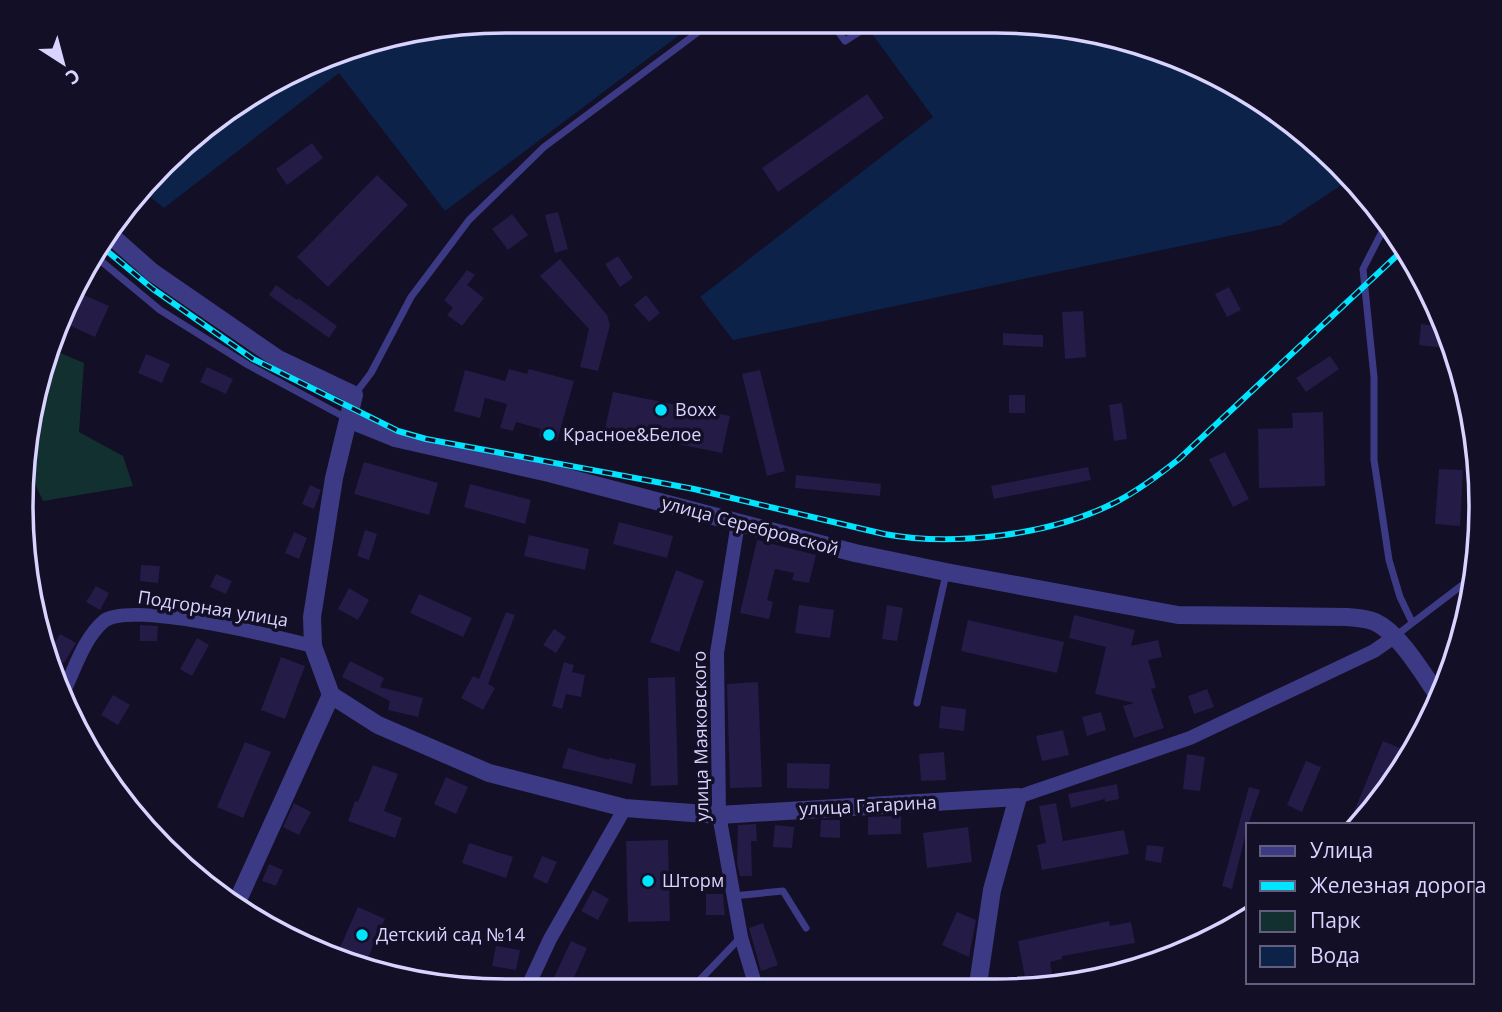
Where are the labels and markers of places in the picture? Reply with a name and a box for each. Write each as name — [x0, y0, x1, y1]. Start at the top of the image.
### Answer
place label: Boxx — [675, 397, 717, 421]
marker: Boxx — [653, 402, 669, 418]
place label: Красное&Белое — [563, 422, 701, 446]
marker: Красное&Белое — [541, 427, 557, 443]
place label: Шторм — [662, 868, 724, 892]
marker: Шторм — [640, 873, 656, 889]
place label: Детский сад №14 — [376, 922, 525, 946]
marker: Детский сад №14 — [354, 927, 370, 943]

